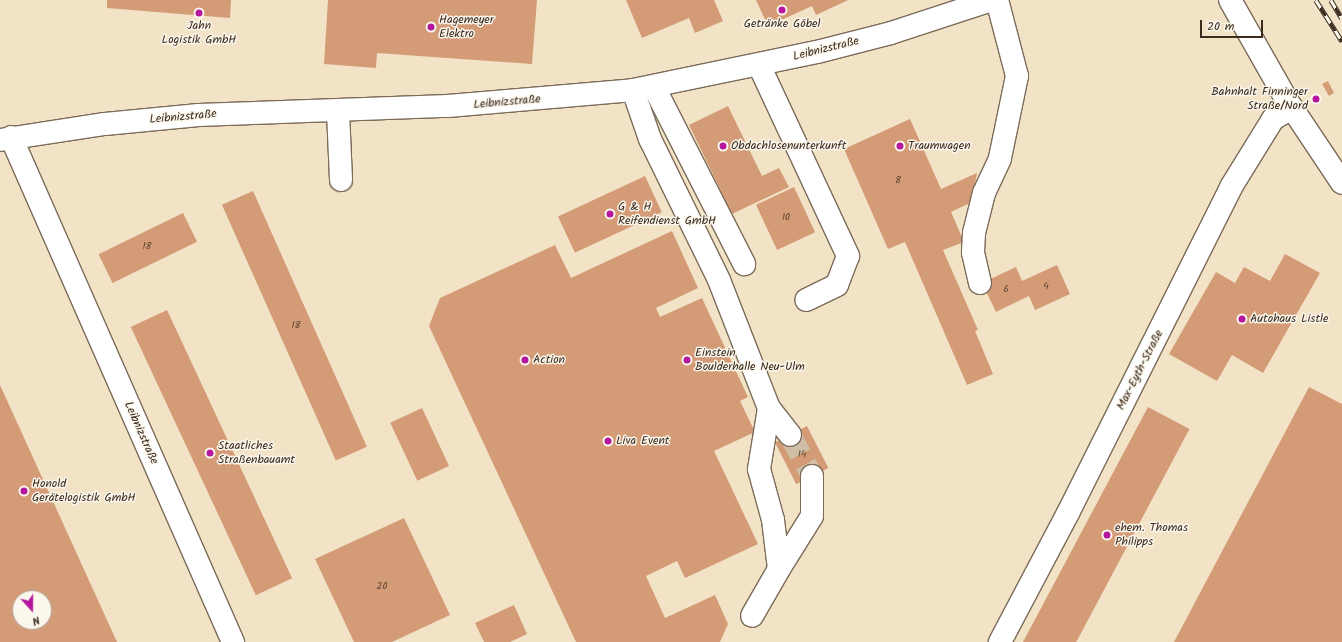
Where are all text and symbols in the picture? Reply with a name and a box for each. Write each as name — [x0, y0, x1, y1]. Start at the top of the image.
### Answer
marker: Getränke Göbel — [777, 5, 787, 15]
marker: Jahn Logistik GmbH — [194, 8, 204, 18]
scale bar — [1202, 12, 1265, 38]
place label: Hagemeyer Elektro — [439, 13, 494, 41]
place label: Getränke Göbel — [744, 17, 820, 31]
text: 20 m — [1207, 17, 1234, 36]
place label: Jahn Logistik GmbH — [162, 19, 236, 47]
marker: Hagemeyer Elektro — [426, 22, 436, 32]
street label: Leibnizstraße — [792, 34, 860, 64]
place label: Bahnhalt Finninger Straße/Nord — [1211, 85, 1308, 113]
street label: Leibnizstraße — [473, 92, 541, 112]
marker: Bahnhalt Finninger Straße/Nord — [1311, 94, 1321, 104]
street label: Leibnizstraße — [149, 107, 217, 127]
place label: Obdachlosenunterkunft — [731, 139, 846, 153]
place label: Traumwagen — [908, 139, 971, 153]
marker: Obdachlosenunterkunft — [718, 141, 728, 151]
marker: Traumwagen — [895, 141, 905, 151]
house number: 8 — [895, 175, 901, 187]
place label: G & H Reifendienst GmbH — [618, 200, 716, 228]
marker: G & H Reifendienst GmbH — [605, 209, 615, 219]
house number: 10 — [782, 212, 790, 224]
house number: 18 — [142, 241, 152, 253]
house number: 4 — [1043, 281, 1049, 293]
house number: 6 — [1003, 284, 1009, 296]
place label: Autohaus Listle — [1250, 312, 1328, 326]
marker: Autohaus Listle — [1237, 314, 1247, 324]
house number: 18 — [291, 320, 301, 332]
street label: Max-Eyth-Straße — [1114, 328, 1166, 412]
place label: Einstein Boulderhalle Neu-Ulm — [695, 346, 805, 374]
place label: Action — [533, 353, 565, 367]
marker: Action — [520, 355, 530, 365]
marker: Einstein Boulderhalle Neu-Ulm — [682, 355, 692, 365]
street label: Leibnizstraße — [121, 399, 161, 467]
place label: Liva Event — [616, 434, 669, 448]
marker: Liva Event — [603, 436, 613, 446]
place label: Staatliches Straßenbauamt — [218, 439, 295, 467]
marker: Staatliches Straßenbauamt — [205, 448, 215, 458]
house number: 14 — [798, 449, 806, 461]
place label: Honold Gerätelogistik GmbH — [32, 477, 136, 505]
marker: Honold Gerätelogistik GmbH — [19, 486, 29, 496]
place label: ehem. Thomas Philipps — [1115, 521, 1188, 549]
marker: ehem. Thomas Philipps — [1102, 530, 1112, 540]
house number: 20 — [377, 581, 387, 593]
north arrow — [12, 590, 52, 630]
text: N — [29, 611, 42, 630]

